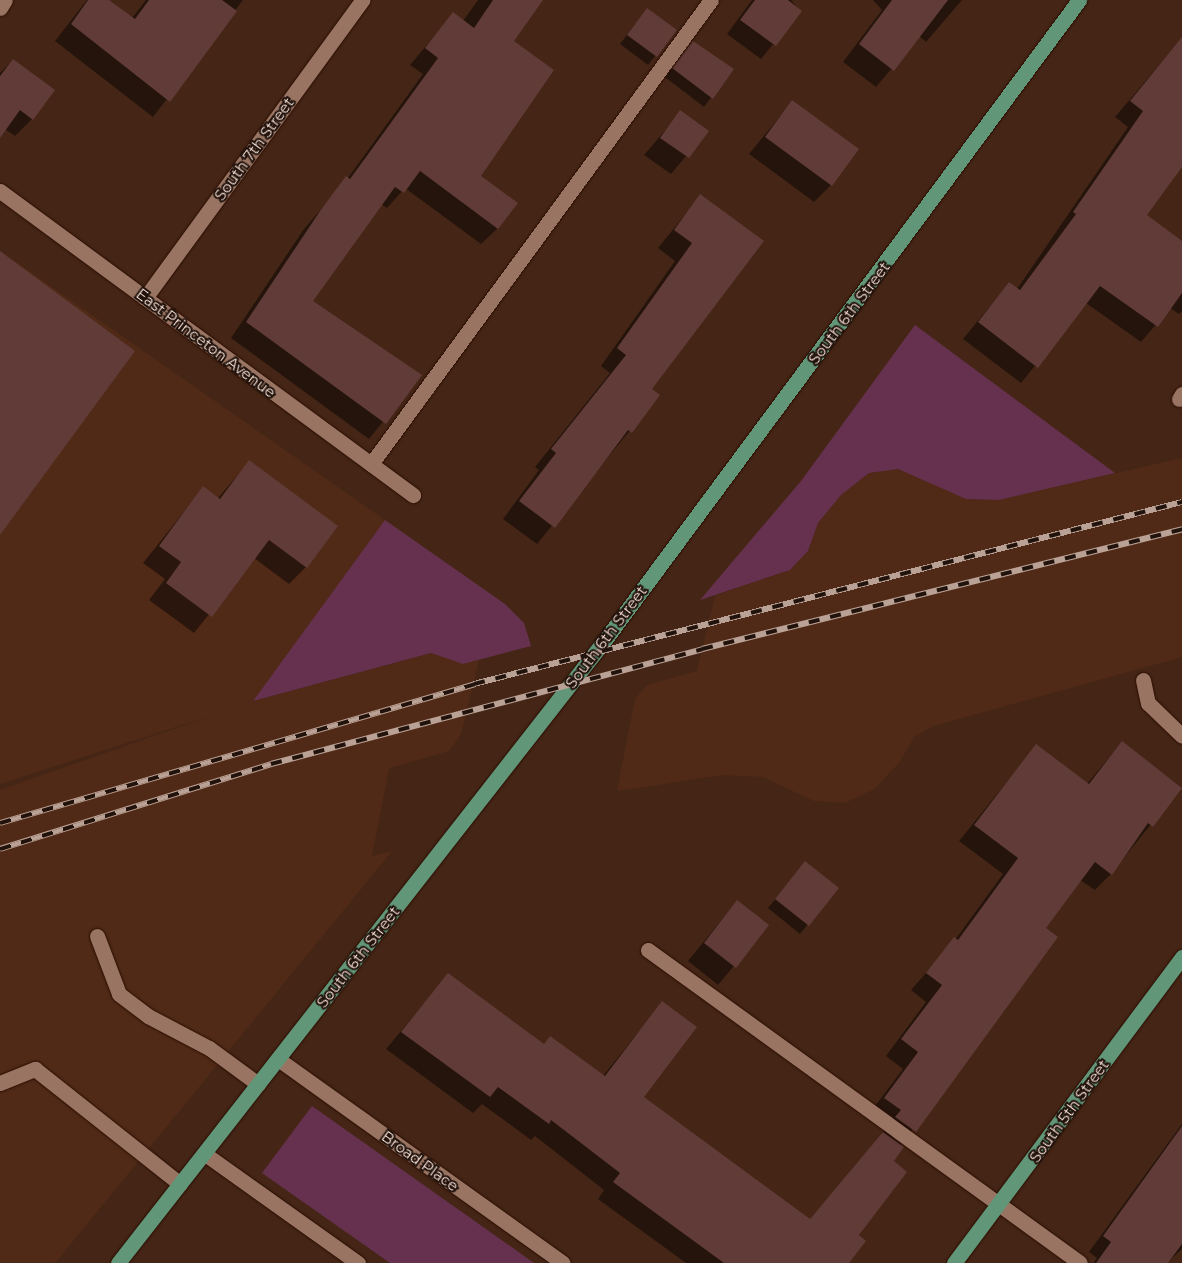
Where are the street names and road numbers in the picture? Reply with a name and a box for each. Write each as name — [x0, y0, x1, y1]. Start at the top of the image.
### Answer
street label: South 7th Street — [211, 94, 297, 204]
street label: South 6th Street — [805, 258, 893, 368]
street label: East Princeton Avenue — [133, 285, 279, 401]
street label: South 6th Street — [562, 582, 650, 692]
street label: South 6th Street — [313, 903, 403, 1011]
street label: South 5th Street — [1026, 1056, 1112, 1166]
street label: Broad Place — [378, 1127, 462, 1195]

